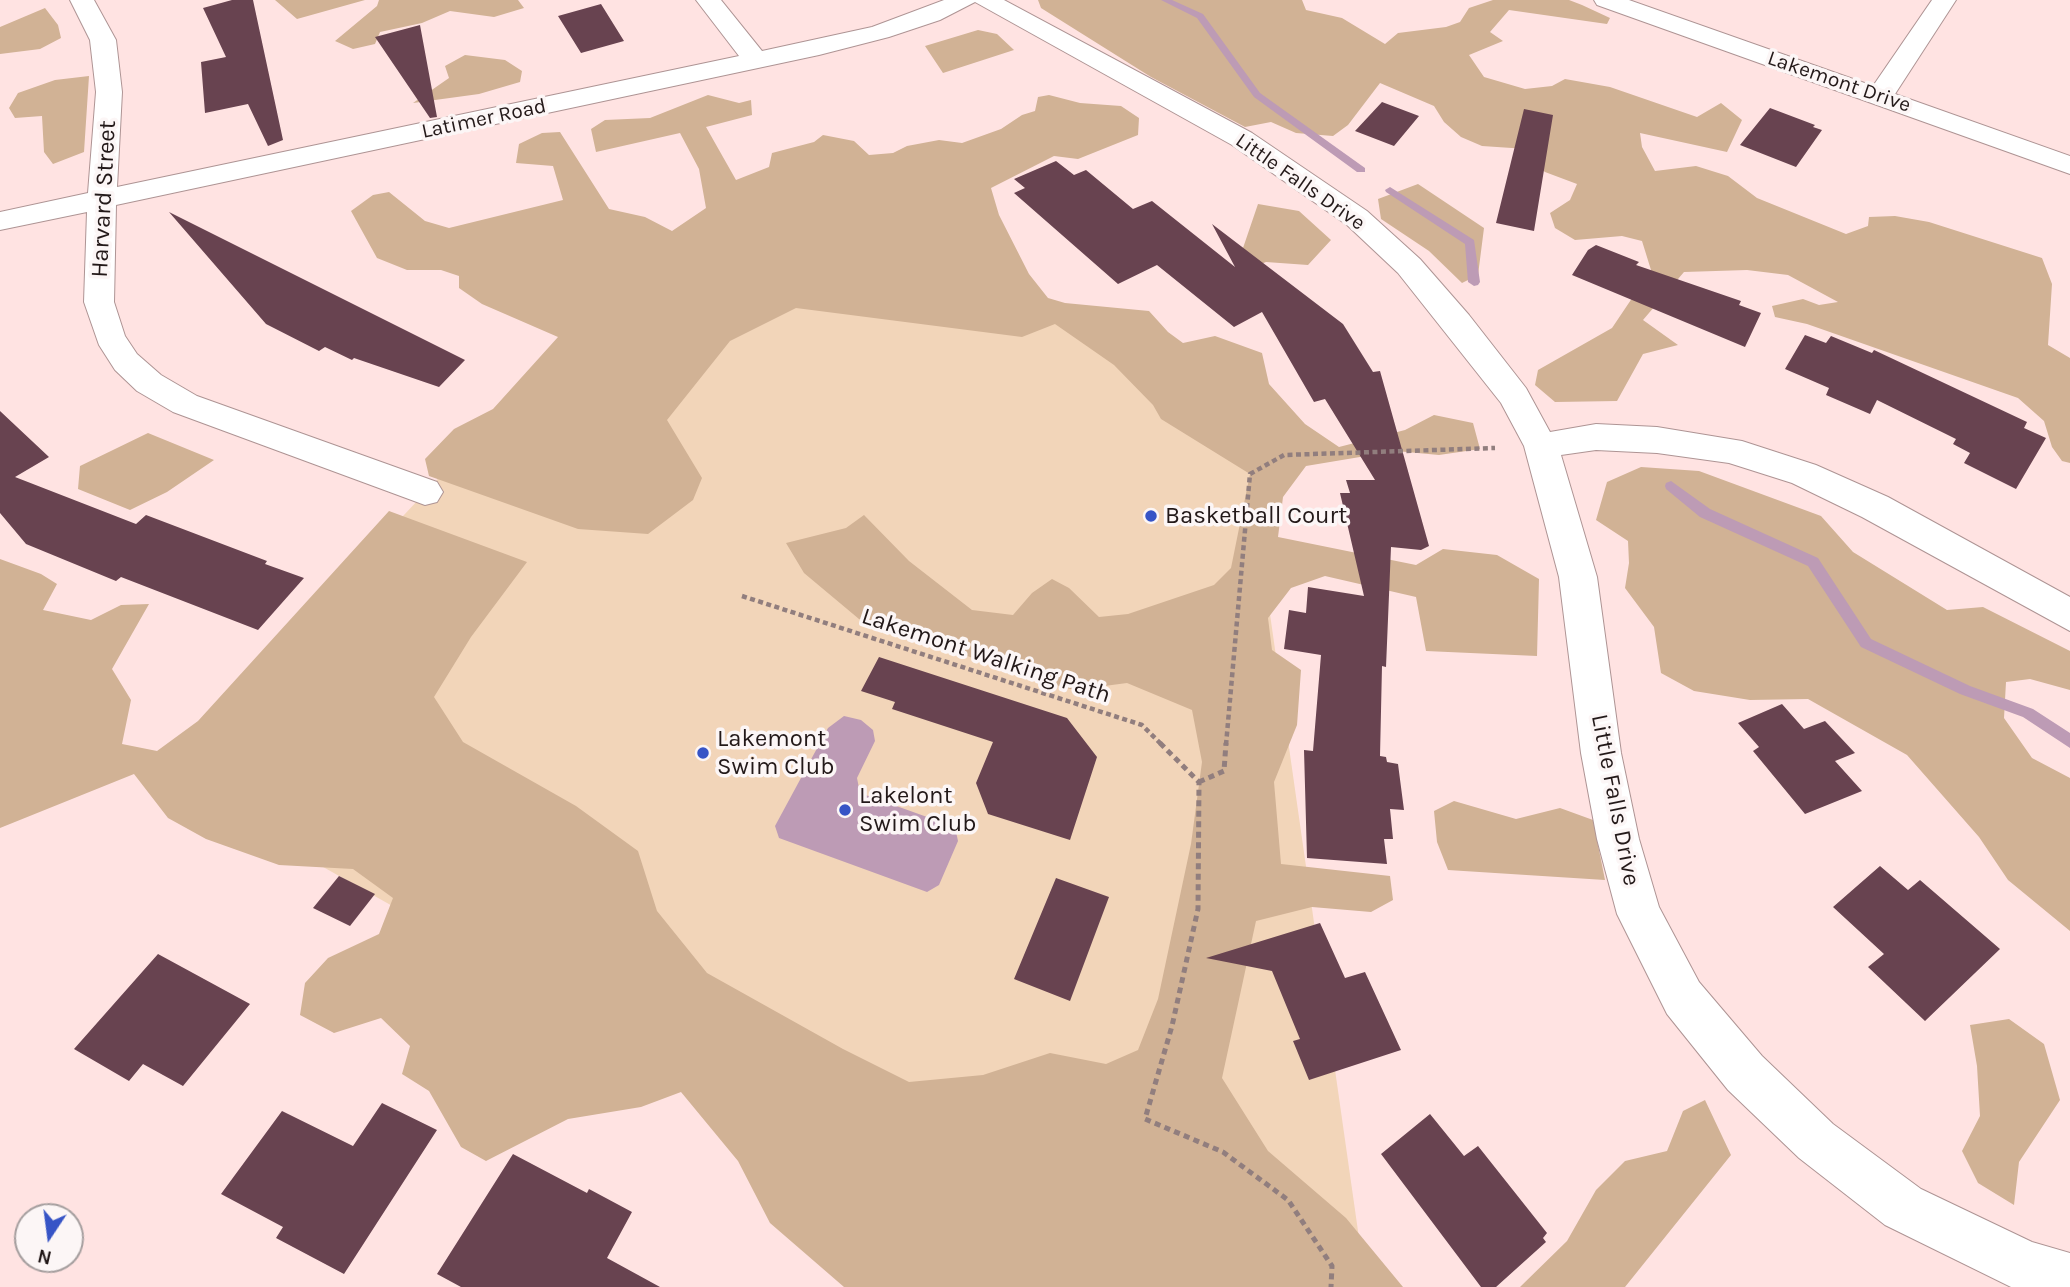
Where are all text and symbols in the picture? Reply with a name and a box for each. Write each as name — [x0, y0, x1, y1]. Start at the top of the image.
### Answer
street label: Lakemont Drive — [1764, 46, 1914, 118]
street label: Latimer Road — [419, 93, 549, 145]
street label: Harvard Street — [85, 120, 123, 278]
street label: Little Falls Drive — [1230, 128, 1370, 236]
place label: Basketball Court — [1165, 502, 1347, 530]
marker: Basketball Court — [1143, 508, 1159, 524]
street label: Lakemont Walking Path — [858, 602, 1114, 710]
street label: Little Falls Drive — [1584, 712, 1646, 888]
place label: Lakemont Swim Club — [717, 725, 834, 781]
marker: Lakemont Swim Club — [695, 745, 711, 761]
place label: Lakelont Swim Club — [859, 782, 976, 838]
marker: Lakelont Swim Club — [837, 802, 853, 818]
north arrow — [14, 1203, 84, 1273]
text: N — [36, 1244, 54, 1269]

